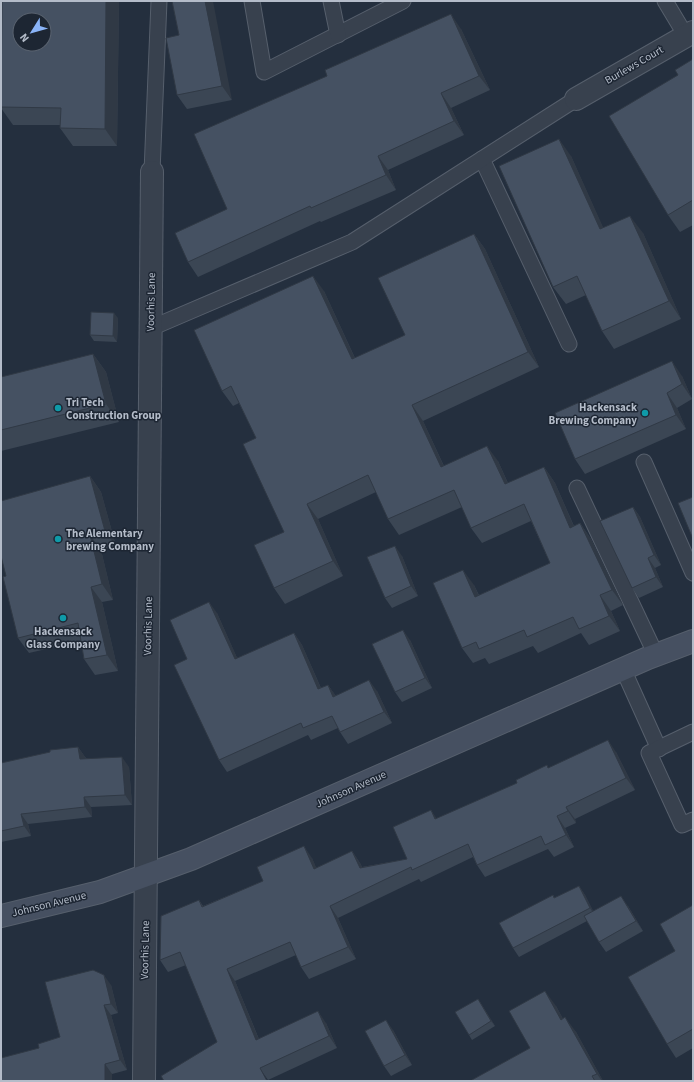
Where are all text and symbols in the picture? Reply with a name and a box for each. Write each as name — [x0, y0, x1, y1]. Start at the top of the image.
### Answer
north arrow — [12, 12, 52, 52]
text: N — [16, 30, 33, 45]
street label: Burlews Court — [602, 42, 666, 88]
street label: Voorhis Lane — [143, 272, 159, 332]
place label: Tri Tech Construction Group — [66, 395, 161, 423]
place label: Hackensack Brewing Company — [549, 400, 637, 428]
marker: Tri Tech Construction Group — [53, 403, 63, 413]
marker: Hackensack Brewing Company — [640, 408, 650, 418]
place label: The Alementary brewing Company — [66, 526, 154, 554]
marker: The Alementary brewing Company — [53, 534, 63, 544]
street label: Voorhis Lane — [140, 596, 156, 656]
marker: Hackensack Glass Company — [58, 613, 68, 623]
place label: Hackensack Glass Company — [26, 624, 100, 652]
street label: Johnson Avenue — [313, 766, 389, 811]
street label: Johnson Avenue — [10, 887, 88, 920]
street label: Voorhis Lane — [137, 920, 153, 980]

